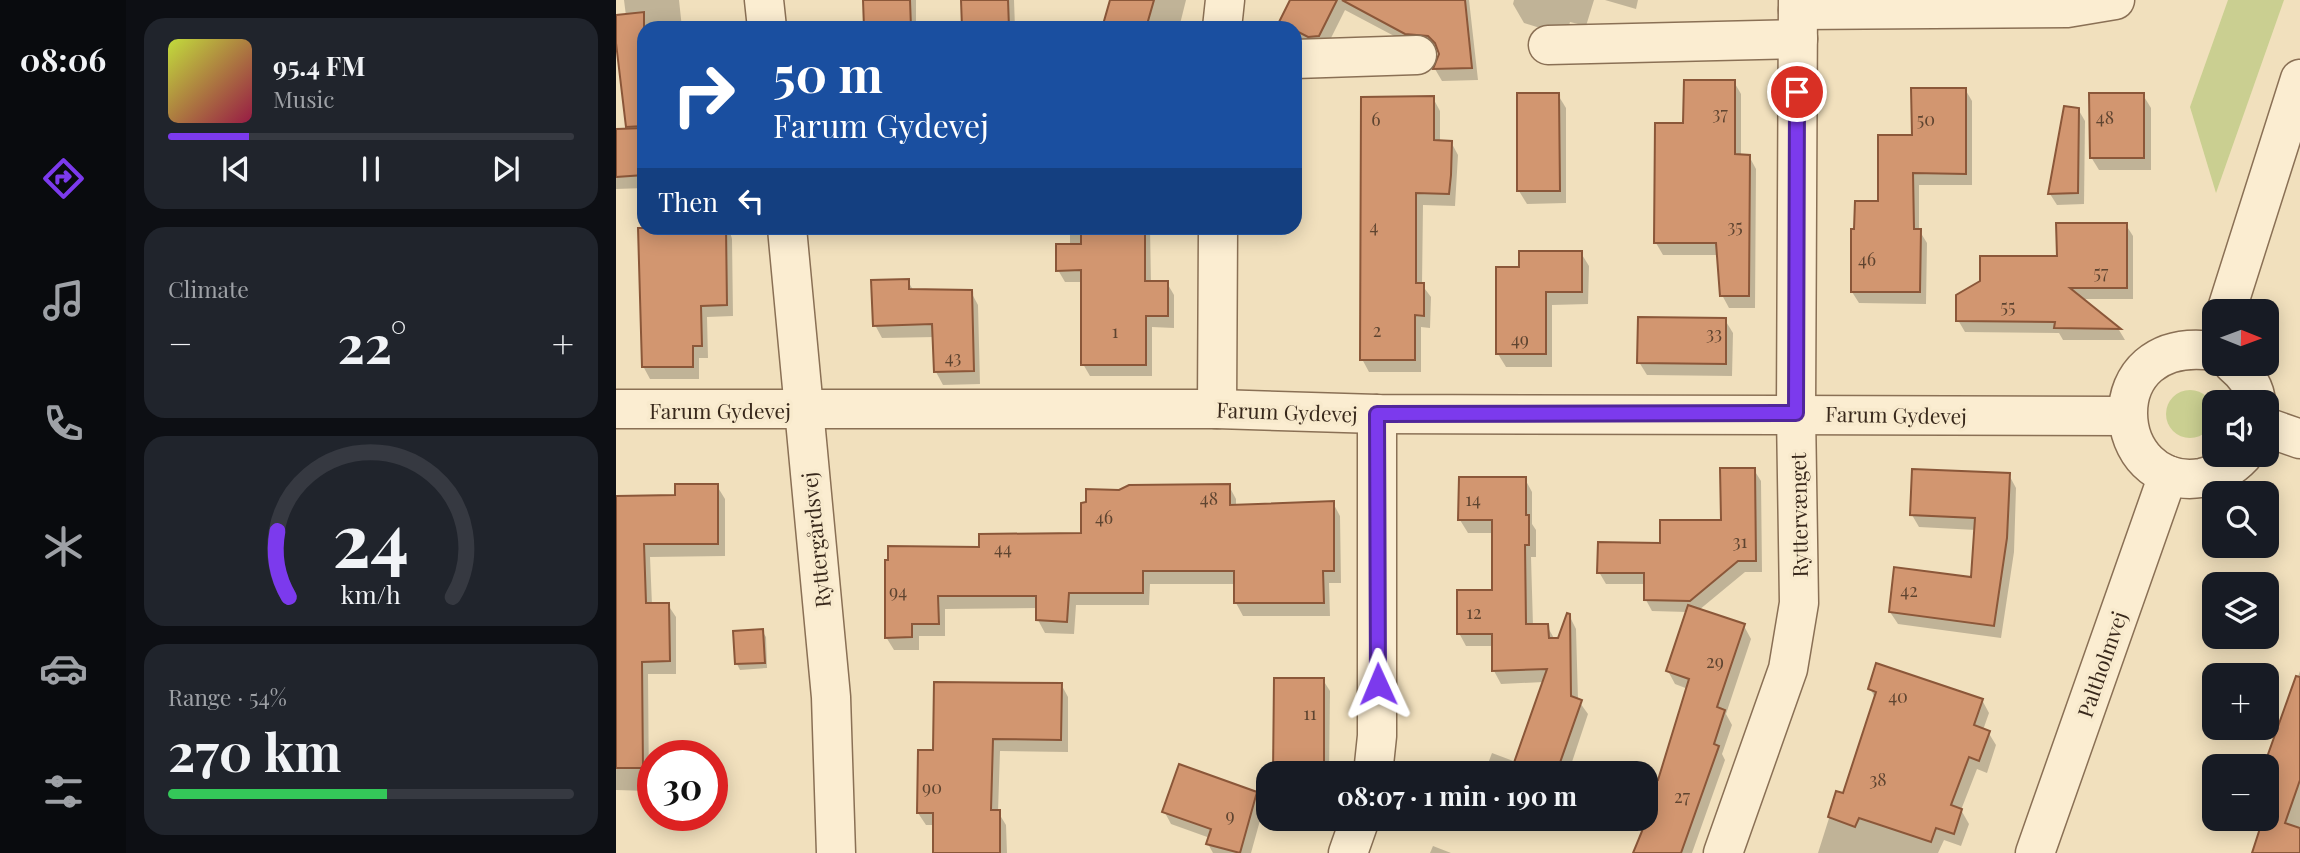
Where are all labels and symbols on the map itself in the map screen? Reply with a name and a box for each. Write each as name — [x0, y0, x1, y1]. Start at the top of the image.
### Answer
pin — [1767, 62, 1827, 122]
house number: 37 — [1712, 101, 1728, 125]
house number: 48 — [2096, 105, 2114, 129]
house number: 6 — [1371, 107, 1381, 131]
house number: 50 — [1917, 107, 1935, 131]
house number: 4 — [1370, 214, 1379, 238]
house number: 35 — [1727, 214, 1743, 238]
house number: 46 — [1858, 247, 1876, 271]
house number: 57 — [2094, 260, 2109, 284]
house number: 55 — [2001, 294, 2015, 318]
north arrow — [2202, 299, 2278, 376]
house number: 2 — [1373, 318, 1381, 342]
house number: 1 — [1112, 319, 1119, 343]
house number: 33 — [1706, 321, 1722, 345]
house number: 49 — [1511, 327, 1529, 351]
house number: 43 — [945, 345, 961, 369]
street label: Farum Gydevej — [1216, 395, 1358, 427]
street label: Farum Gydevej — [649, 396, 791, 424]
street label: Farum Gydevej — [1825, 399, 1967, 429]
street label: Ryttervænget — [1783, 452, 1813, 578]
street label: Ryttergårdsvej — [794, 471, 836, 609]
house number: 48 — [1200, 486, 1218, 510]
house number: 14 — [1465, 487, 1481, 511]
house number: 46 — [1095, 505, 1113, 529]
house number: 31 — [1733, 529, 1748, 553]
house number: 44 — [994, 536, 1012, 560]
house number: 42 — [1900, 578, 1918, 602]
house number: 94 — [889, 579, 907, 603]
house number: 12 — [1466, 600, 1482, 624]
street label: Paltholmvej — [2070, 607, 2132, 721]
position arrow — [1341, 647, 1415, 721]
house number: 29 — [1706, 649, 1724, 673]
house number: 40 — [1888, 684, 1908, 708]
house number: 11 — [1303, 701, 1317, 725]
speed limit sign: 30 — [637, 740, 728, 831]
house number: 38 — [1869, 767, 1887, 791]
house number: 90 — [922, 775, 942, 799]
house number: 27 — [1674, 784, 1691, 808]
house number: 9 — [1225, 803, 1235, 827]

